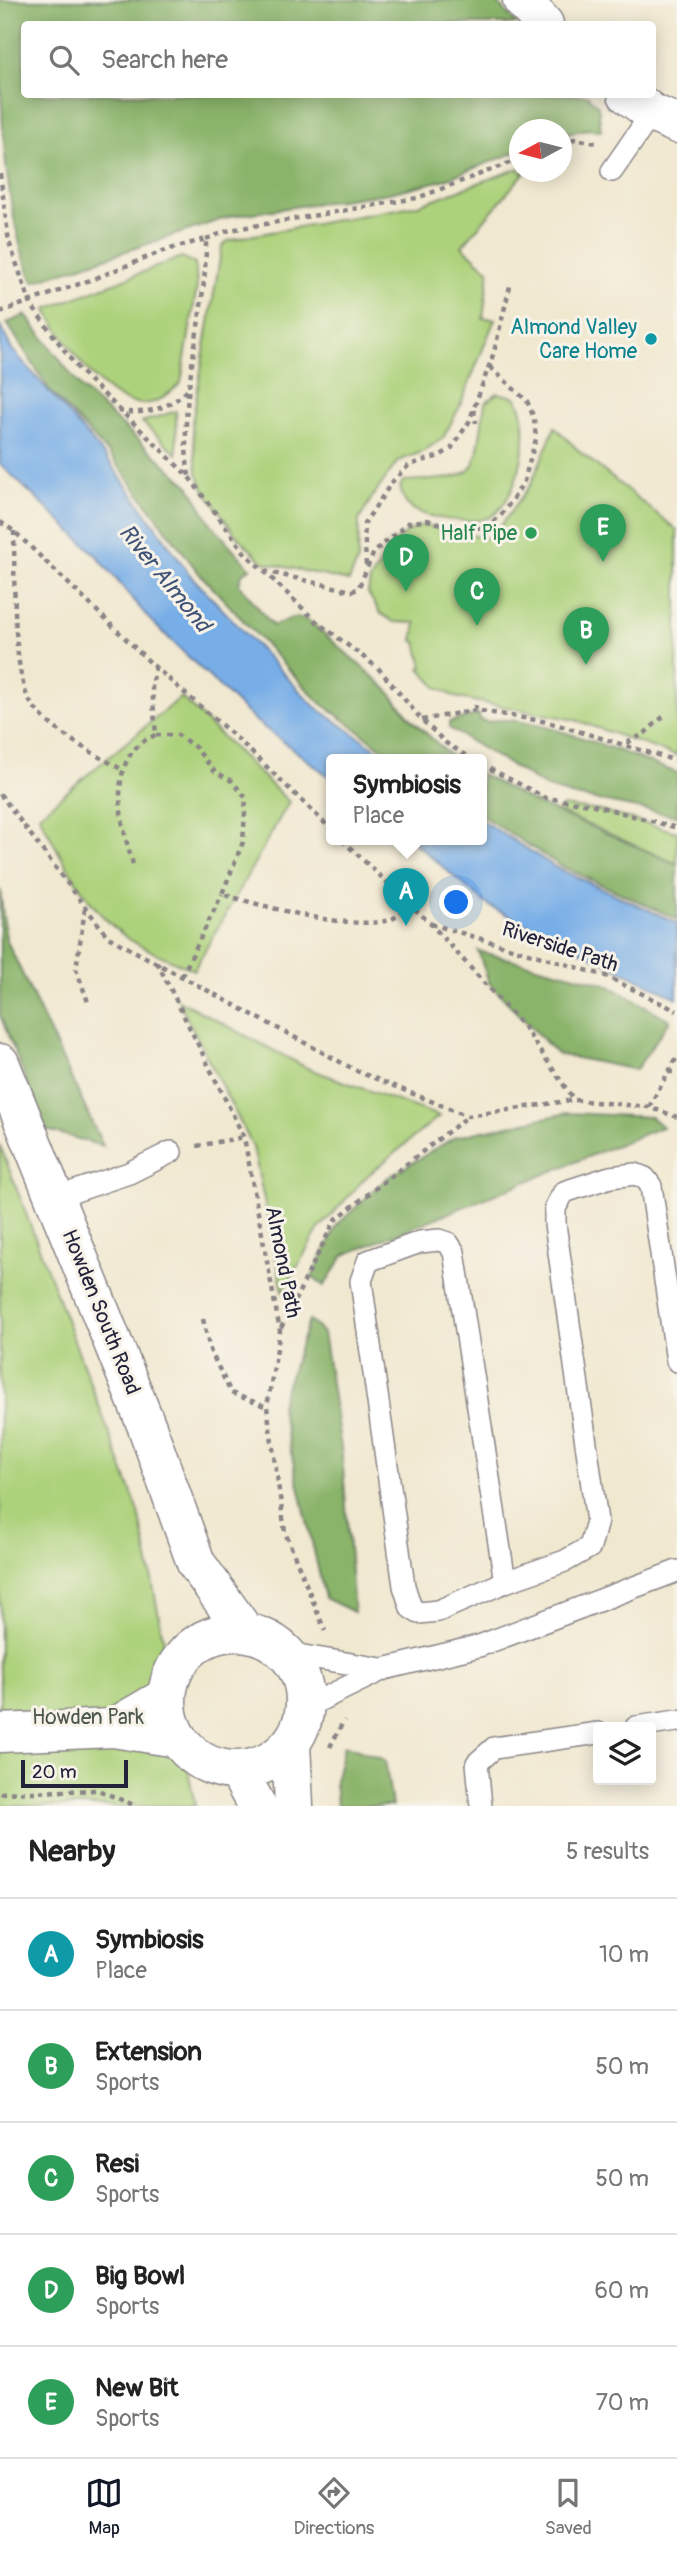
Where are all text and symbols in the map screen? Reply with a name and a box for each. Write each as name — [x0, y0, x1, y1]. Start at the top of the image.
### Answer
search box — [21, 21, 656, 98]
icon: search — [45, 41, 83, 79]
text: Search here — [101, 44, 228, 76]
north arrow — [509, 119, 572, 182]
place label: Almond Valley Care Home — [510, 314, 638, 365]
marker: Almond Valley Care Home — [643, 331, 659, 347]
pin: E — [580, 504, 626, 562]
water label: River Almond — [113, 518, 219, 640]
place label: Half Pipe — [440, 520, 518, 547]
marker: Half Pipe — [523, 525, 539, 541]
pin: D — [383, 534, 429, 592]
pin: C — [454, 568, 500, 626]
pin: B — [563, 607, 609, 665]
popup — [326, 754, 487, 845]
text: Symbiosis — [352, 769, 461, 801]
text: Place — [352, 801, 404, 830]
pin: A — [383, 868, 429, 926]
your location — [439, 885, 473, 919]
street label: Riverside Path — [498, 916, 622, 978]
street label: Almond Path — [259, 1204, 307, 1320]
street label: Howden South Road — [56, 1225, 146, 1399]
park label: Howden Park — [32, 1704, 144, 1731]
map controls — [593, 1722, 656, 1785]
button: layers — [593, 1722, 656, 1785]
scale bar — [21, 1757, 128, 1789]
text: 20 m — [32, 1760, 77, 1784]
text: Nearby — [28, 1833, 115, 1870]
text: 5 results — [566, 1837, 649, 1866]
text: Symbiosis — [95, 1924, 204, 1956]
text: A — [44, 1940, 58, 1969]
text: 10 m — [599, 1940, 649, 1969]
text: Place — [95, 1956, 147, 1985]
text: Extension — [95, 2036, 202, 2068]
text: B — [44, 2052, 58, 2081]
text: 50 m — [595, 2052, 649, 2081]
text: Sports — [95, 2068, 159, 2097]
text: Resi — [95, 2148, 139, 2180]
text: C — [44, 2164, 58, 2193]
text: 50 m — [595, 2164, 649, 2193]
text: Sports — [95, 2180, 159, 2209]
text: Big Bowl — [95, 2260, 185, 2292]
text: D — [44, 2276, 58, 2305]
text: 60 m — [594, 2276, 649, 2305]
text: Sports — [95, 2292, 159, 2321]
text: New Bit — [95, 2372, 178, 2404]
text: E — [45, 2388, 57, 2417]
text: 70 m — [596, 2388, 649, 2417]
text: Sports — [95, 2404, 159, 2433]
tab: Map — [85, 2474, 123, 2540]
tab: Directions — [294, 2474, 374, 2540]
tab: Saved — [545, 2474, 592, 2540]

